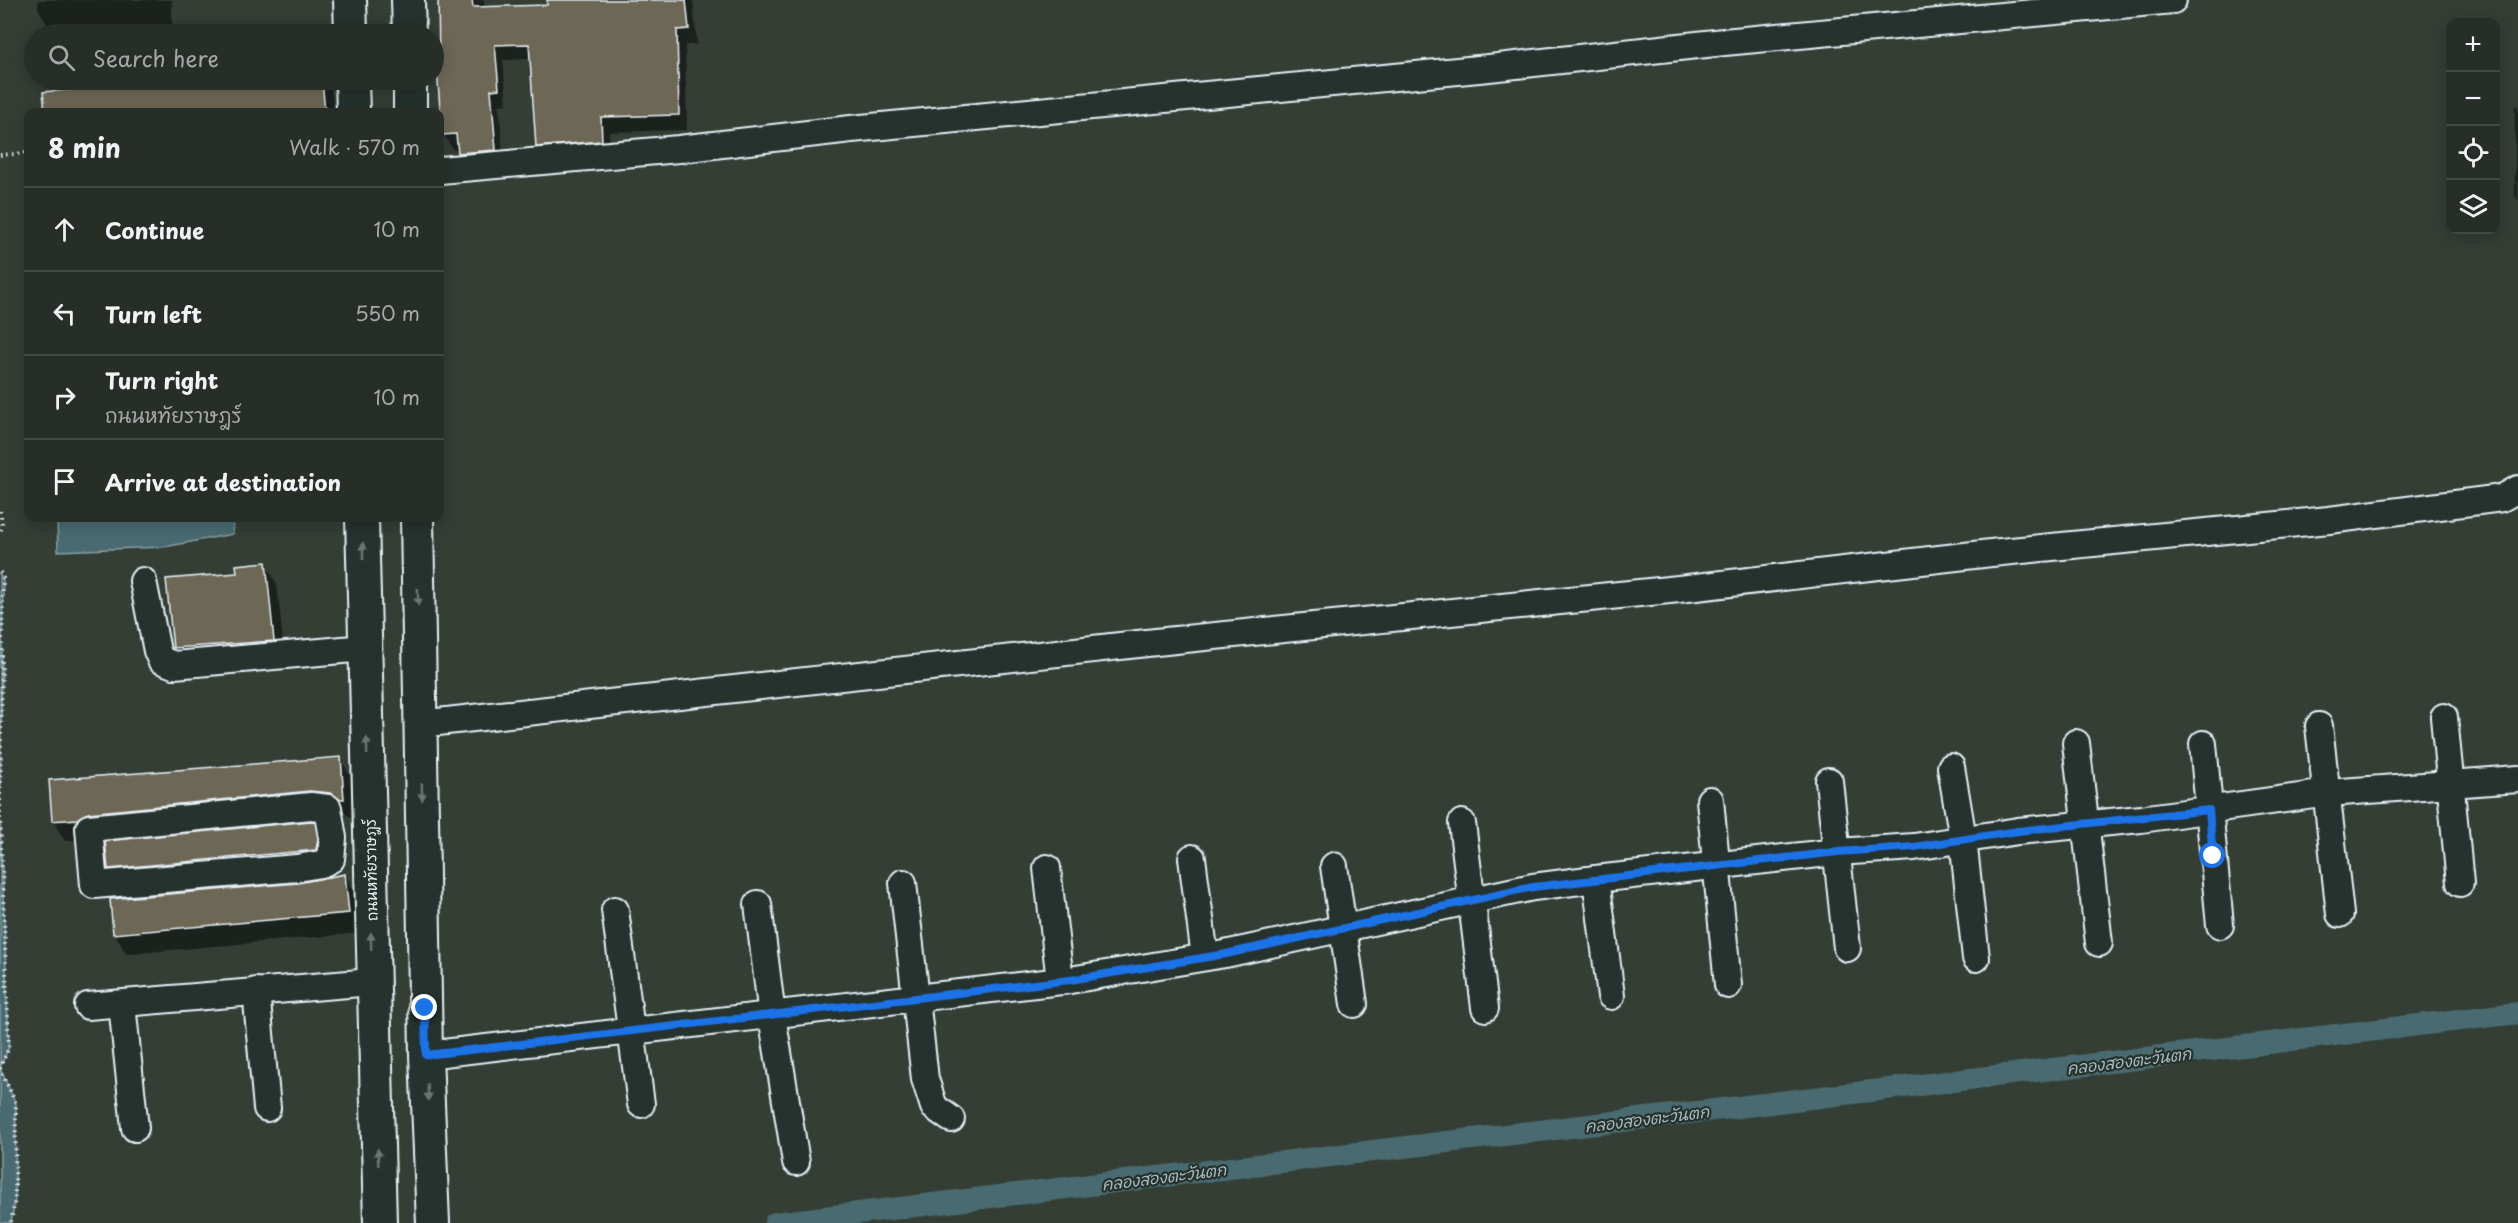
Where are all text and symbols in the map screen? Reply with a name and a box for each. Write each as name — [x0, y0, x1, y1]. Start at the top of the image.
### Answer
map controls — [2446, 18, 2500, 234]
button: + — [2446, 18, 2500, 72]
search box — [24, 24, 444, 90]
icon: search — [45, 41, 78, 74]
text: Search here — [93, 41, 219, 74]
button: − — [2446, 72, 2500, 126]
button: locate — [2446, 126, 2500, 180]
text: 8 min — [48, 128, 121, 167]
text: Walk · 570 m — [289, 132, 420, 162]
button: layers — [2446, 180, 2500, 234]
icon: ahead — [48, 213, 81, 246]
text: Continue — [105, 213, 204, 246]
text: 10 m — [373, 214, 420, 244]
icon: left — [48, 297, 81, 330]
text: Turn left — [105, 297, 202, 330]
text: 550 m — [355, 298, 420, 328]
text: Turn right — [105, 363, 218, 396]
icon: right — [48, 381, 81, 414]
text: 10 m — [373, 382, 420, 412]
text: ถนนหทัยราษฎร์ — [105, 400, 241, 430]
icon: arrive — [48, 465, 81, 498]
text: Arrive at destination — [105, 465, 341, 498]
one-way arrow — [358, 541, 367, 560]
one-way arrow — [414, 587, 423, 606]
one-way arrow — [362, 736, 372, 755]
one-way arrow — [417, 782, 426, 801]
street label: ถนนหทัยราษฎร์ — [358, 818, 382, 921]
route start — [2199, 842, 2225, 868]
one-way arrow — [366, 931, 376, 950]
route end — [411, 994, 437, 1020]
water label: คลองสองตะวันตก — [2066, 1040, 2194, 1080]
one-way arrow — [423, 1082, 432, 1101]
water label: คลองสองตะวันตก — [1584, 1098, 1712, 1138]
one-way arrow — [373, 1147, 383, 1166]
water label: คลองสองตะวันตก — [1101, 1156, 1229, 1196]

